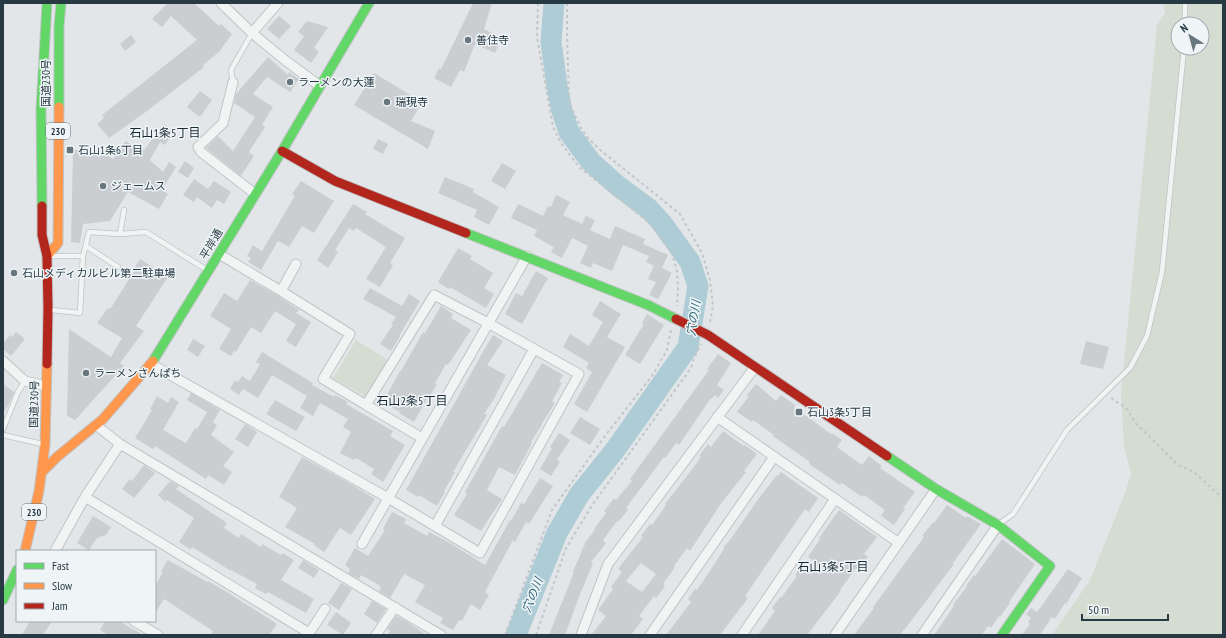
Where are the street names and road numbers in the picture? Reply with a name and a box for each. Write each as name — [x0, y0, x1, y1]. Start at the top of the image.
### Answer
street label: 国道230号 — [39, 59, 53, 107]
road number: 230 — [46, 123, 70, 139]
street label: 平岸通 — [197, 226, 225, 262]
street label: 国道230号 — [27, 380, 41, 428]
road number: 230 — [22, 504, 46, 520]

